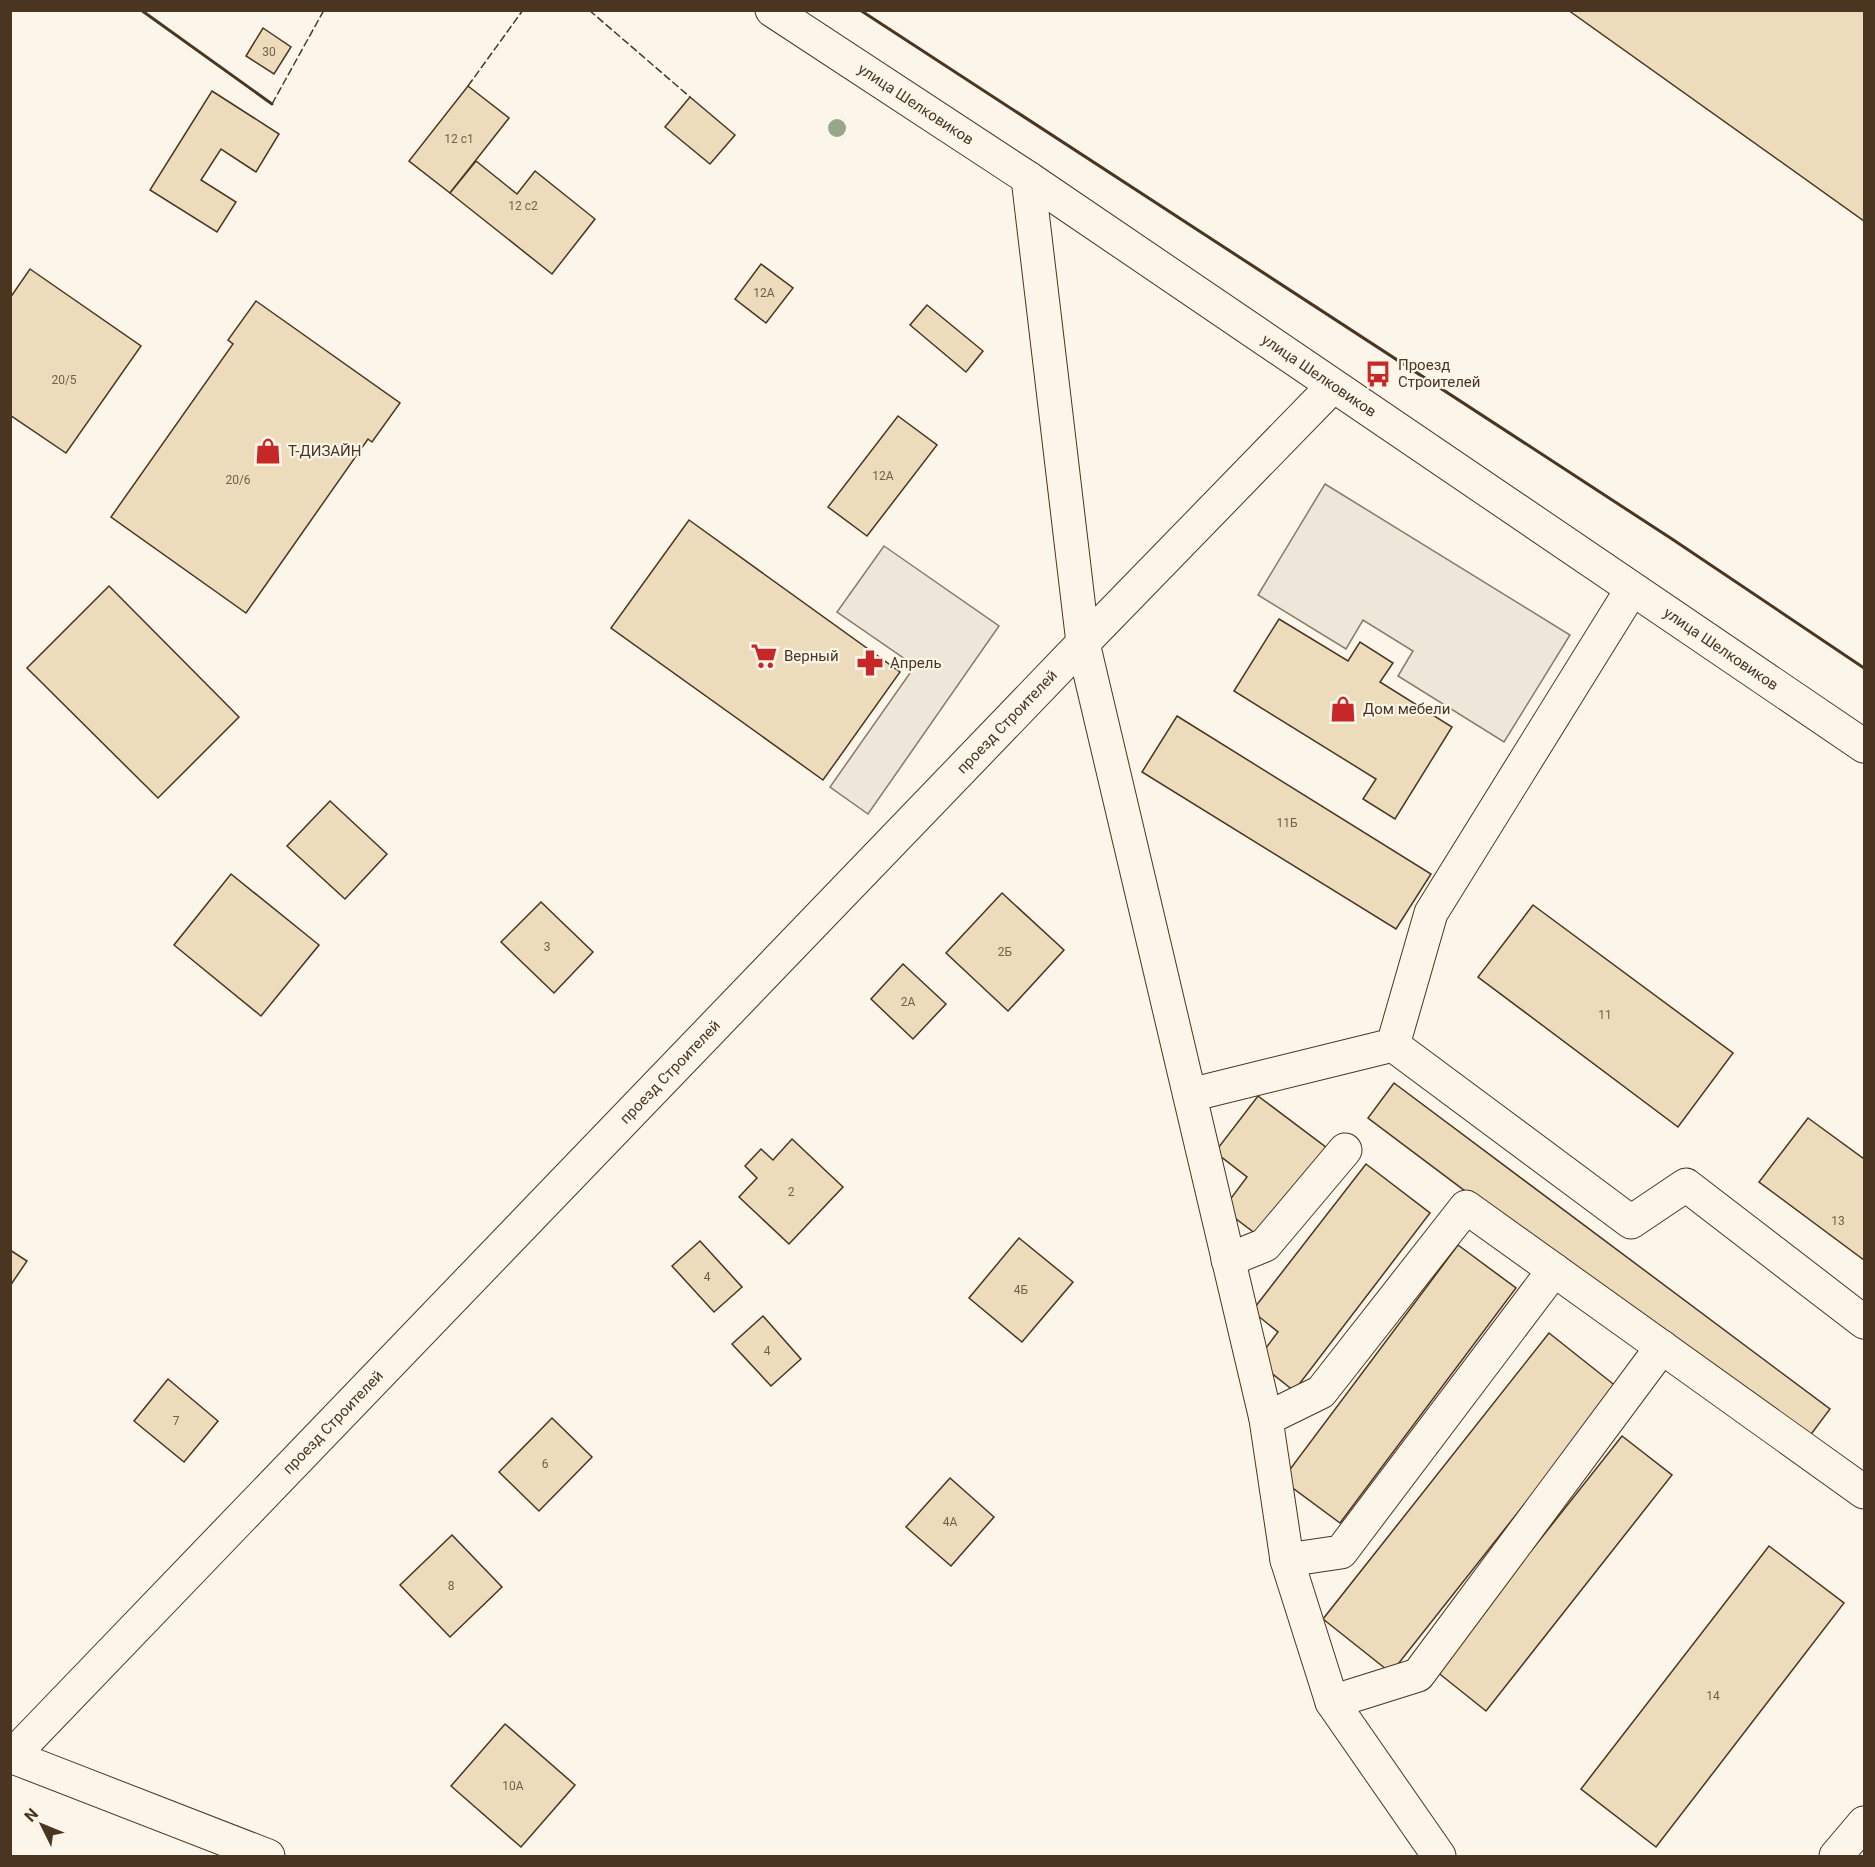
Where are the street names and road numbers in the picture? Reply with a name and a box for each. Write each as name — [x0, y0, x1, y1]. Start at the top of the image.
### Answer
street label: улица Шелковиков — [855, 60, 977, 149]
street label: улица Шелковиков — [1258, 330, 1380, 421]
street label: улица Шелковиков — [1660, 604, 1782, 694]
street label: проезд Строителей — [953, 666, 1061, 777]
street label: проезд Строителей — [616, 1017, 724, 1128]
street label: проезд Строителей — [279, 1367, 387, 1478]

